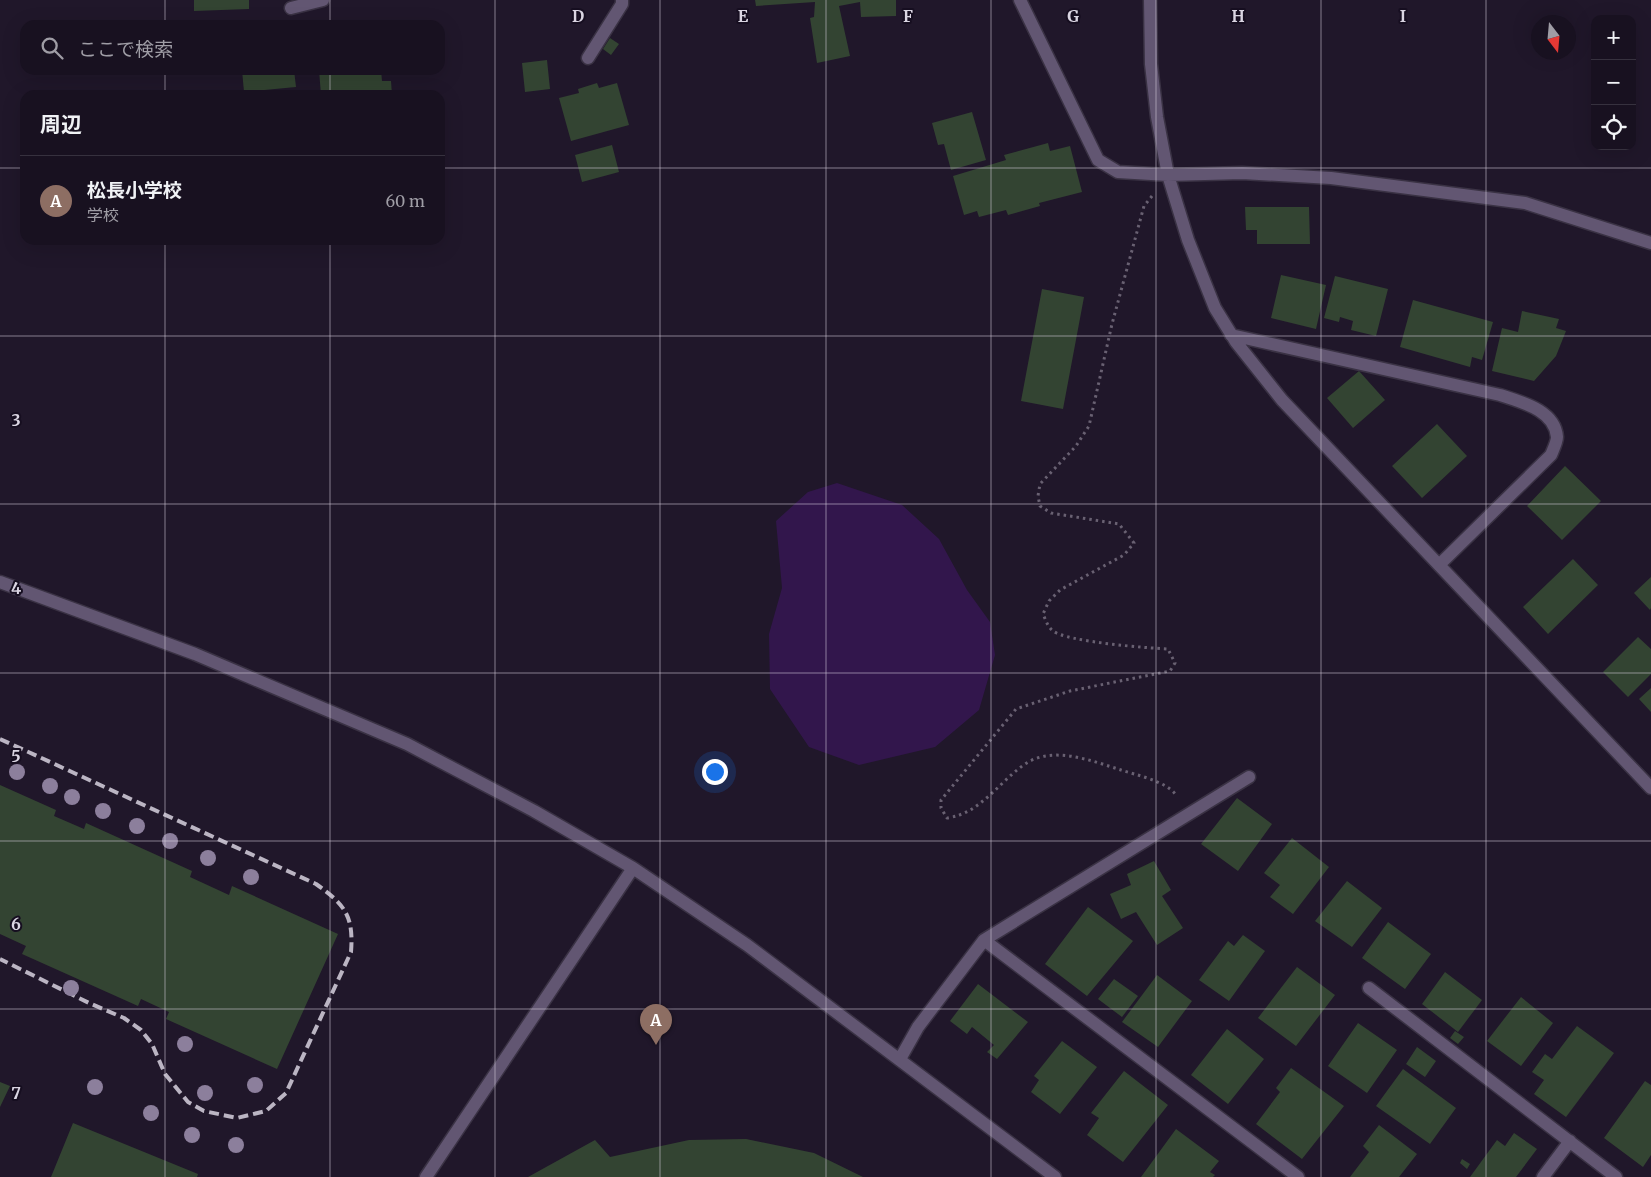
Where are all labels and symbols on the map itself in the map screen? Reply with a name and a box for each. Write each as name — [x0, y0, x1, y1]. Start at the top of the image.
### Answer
text: D — [572, 6, 584, 26]
text: E — [738, 6, 749, 26]
text: F — [903, 6, 913, 26]
text: G — [1067, 6, 1079, 26]
text: H — [1231, 6, 1245, 26]
text: I — [1400, 6, 1406, 26]
north arrow — [1531, 15, 1576, 60]
text: 3 — [11, 410, 21, 430]
text: 4 — [11, 578, 21, 598]
text: 5 — [11, 746, 21, 766]
your location — [702, 759, 728, 785]
text: 6 — [11, 914, 21, 934]
pin: A — [640, 1004, 672, 1045]
text: 7 — [11, 1083, 21, 1103]

